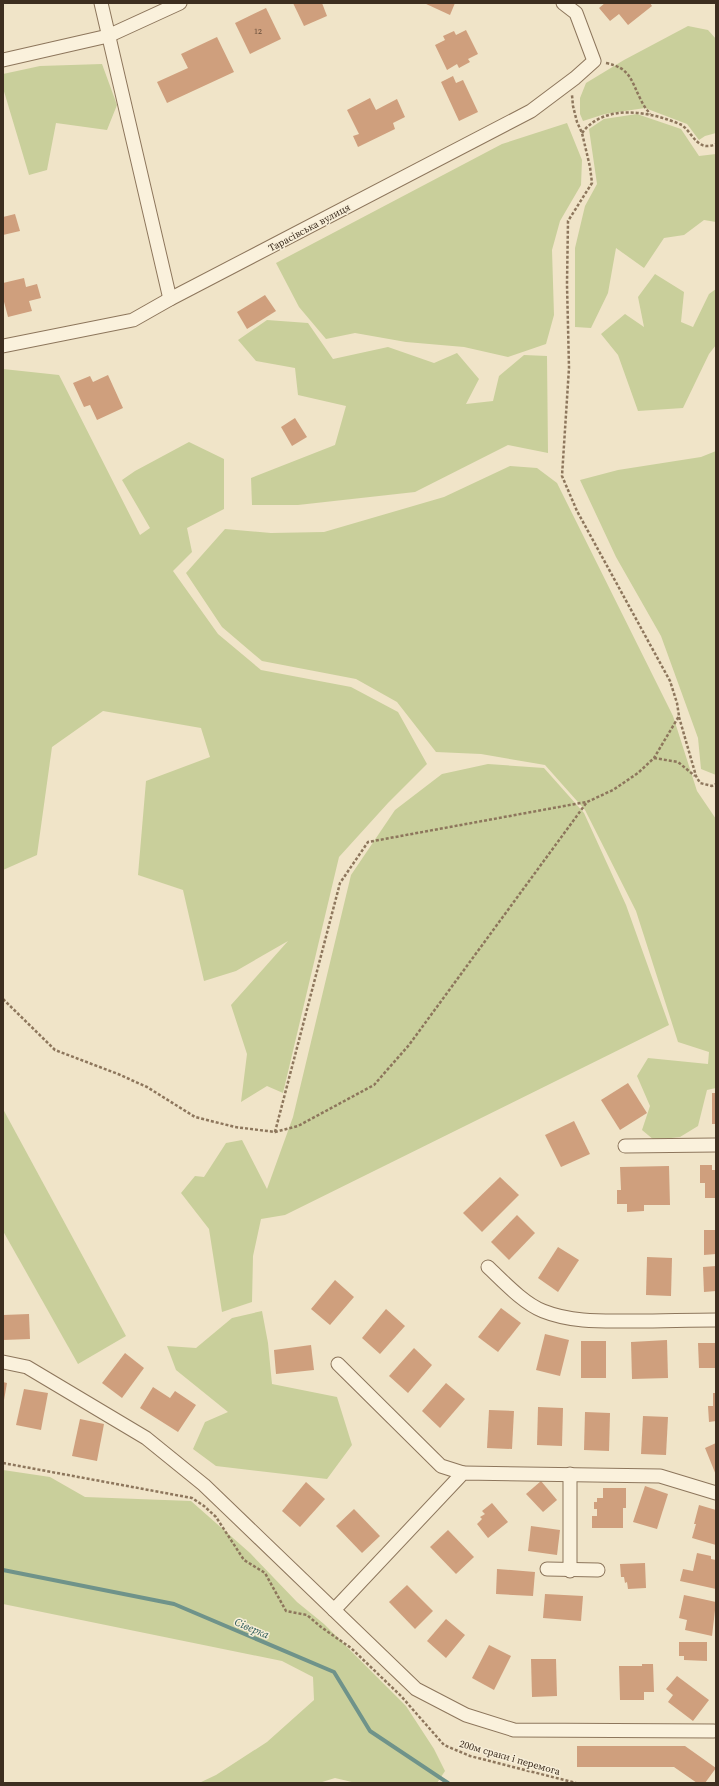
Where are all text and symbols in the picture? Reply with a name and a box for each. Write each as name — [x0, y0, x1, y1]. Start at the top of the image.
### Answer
house number: 12 — [254, 26, 262, 37]
street label: Тарасівська вулиця — [266, 200, 352, 254]
water label: Сіверка — [232, 1614, 272, 1643]
street label: 200м сраки і перемога — [458, 1737, 563, 1778]

